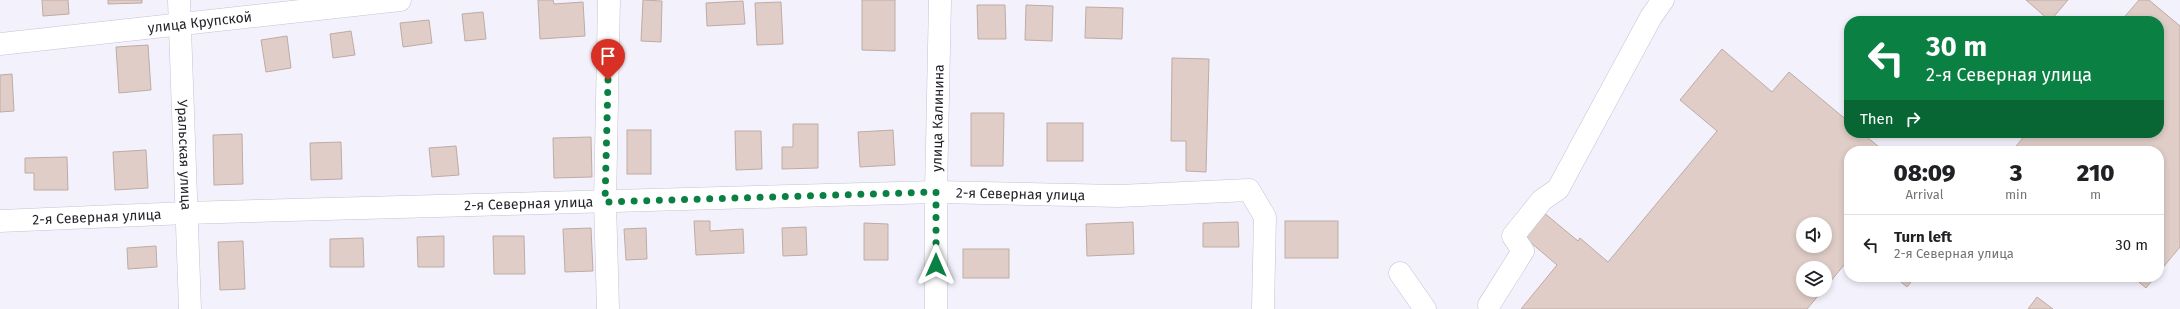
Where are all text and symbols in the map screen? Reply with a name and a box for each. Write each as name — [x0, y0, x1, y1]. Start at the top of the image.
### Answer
street label: улица Крупской — [147, 8, 253, 36]
text: 30 m — [1926, 30, 1987, 63]
icon: left — [1860, 32, 1912, 84]
pin — [591, 39, 625, 80]
icon: arrive — [597, 45, 619, 67]
street label: улица Калинина — [928, 64, 947, 172]
text: 2-я Северная улица — [1926, 64, 2092, 86]
street label: Уральская улица — [174, 99, 195, 210]
icon: right — [1902, 108, 1924, 130]
text: Then — [1860, 110, 1894, 128]
text: 08:09 — [1894, 159, 1955, 187]
text: 3 — [2010, 159, 2022, 187]
text: 210 — [2077, 159, 2115, 187]
street label: 2-я Северная улица — [956, 184, 1085, 204]
text: Arrival — [1905, 187, 1944, 202]
text: min — [2005, 187, 2027, 202]
text: m — [2090, 187, 2101, 202]
street label: 2-я Северная улица — [464, 193, 594, 214]
street label: 2-я Северная улица — [32, 206, 162, 228]
map controls — [1796, 217, 1832, 297]
button: sound — [1796, 217, 1832, 253]
text: Turn left — [1894, 228, 1952, 246]
icon: left — [1860, 234, 1882, 256]
text: 30 m — [2115, 236, 2148, 254]
position arrow — [915, 244, 957, 286]
text: 2-я Северная улица — [1894, 246, 2014, 261]
button: layers — [1796, 261, 1832, 297]

